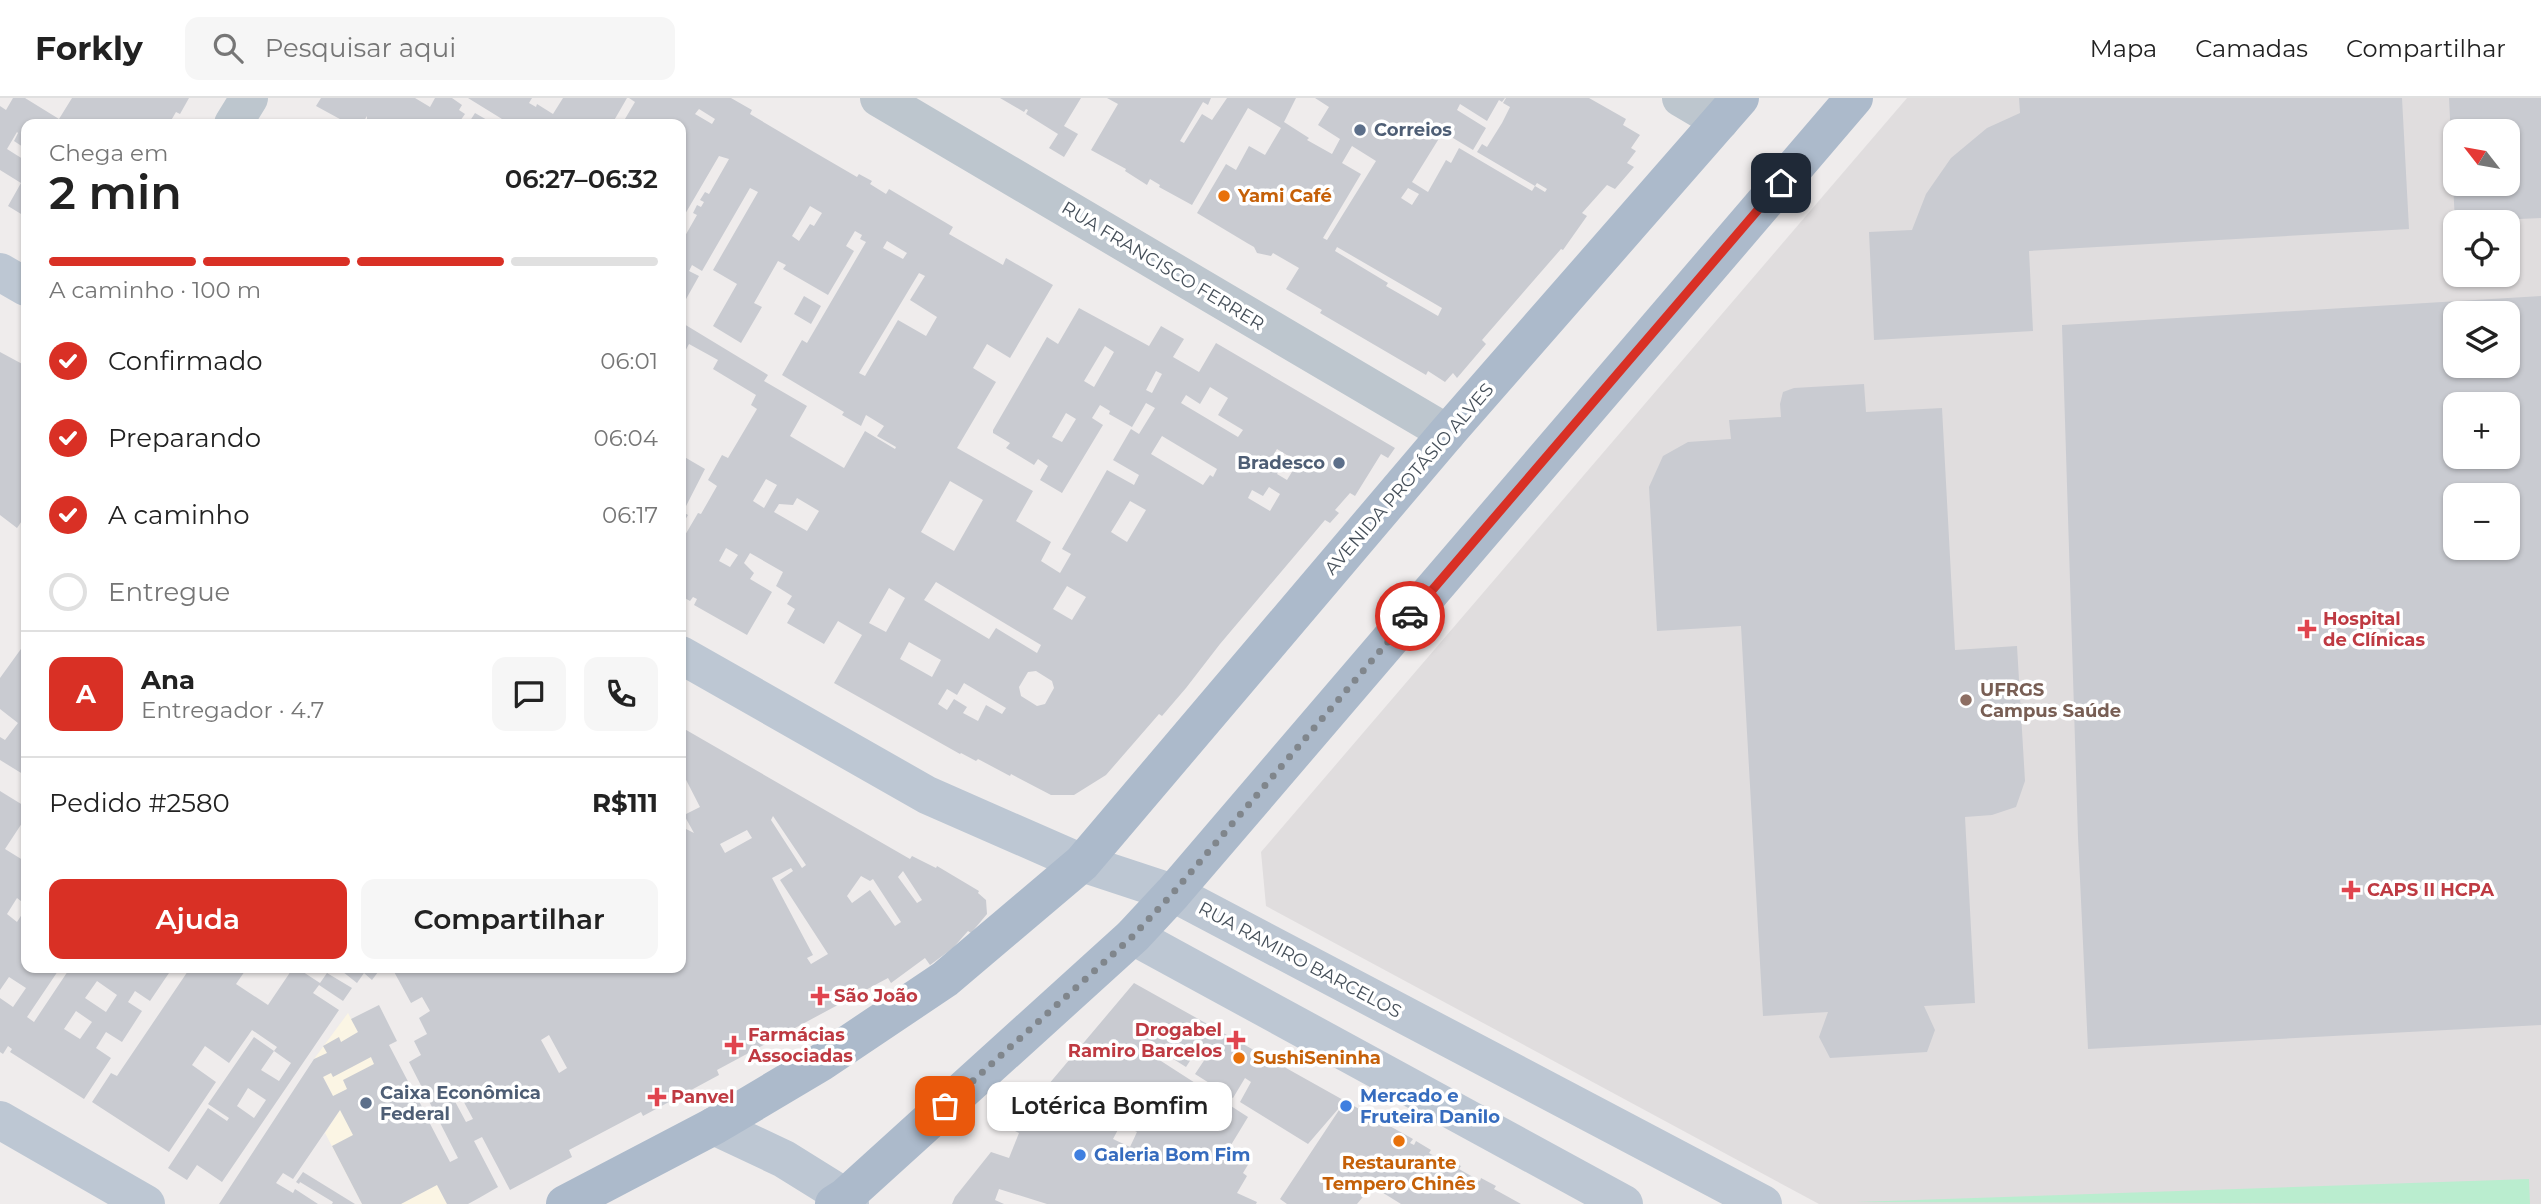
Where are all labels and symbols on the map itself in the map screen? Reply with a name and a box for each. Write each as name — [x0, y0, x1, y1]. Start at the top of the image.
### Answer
place label: Correios — [1374, 119, 1452, 141]
north arrow — [2443, 119, 2520, 196]
marker: Correios — [1352, 122, 1368, 138]
pin — [1751, 153, 1811, 213]
place label: Yami Café — [1237, 185, 1332, 207]
marker: Yami Café — [1216, 188, 1232, 204]
street label: RUA FRANCISCO FERRER — [1058, 197, 1268, 335]
street label: AVENIDA PROTÁSIO ALVES — [1320, 379, 1498, 579]
place label: Bradesco — [1237, 452, 1325, 474]
marker: Bradesco — [1331, 455, 1347, 471]
courier — [1375, 581, 1445, 651]
place label: Hospital de Clínicas — [2323, 608, 2425, 651]
marker: Hospital de Clínicas — [2297, 619, 2317, 639]
place label: UFRGS Campus Saúde — [1980, 679, 2121, 722]
marker: UFRGS Campus Saúde — [1958, 692, 1974, 708]
place label: CAPS II HCPA — [2367, 879, 2494, 901]
marker: CAPS II HCPA — [2341, 880, 2361, 900]
street label: RUA RAMIRO BARCELOS — [1195, 897, 1405, 1023]
place label: São João — [834, 985, 918, 1007]
marker: São João — [812, 988, 828, 1004]
place label: Drogabel Ramiro Barcelos — [1068, 1019, 1222, 1062]
place label: Farmácias Associadas — [747, 1024, 853, 1067]
marker: Drogabel Ramiro Barcelos — [1228, 1032, 1244, 1048]
marker: Farmácias Associadas — [726, 1037, 742, 1053]
place label: SushiSeninha — [1253, 1047, 1381, 1069]
marker: SushiSeninha — [1231, 1050, 1247, 1066]
pin — [915, 1076, 975, 1136]
place label: Caixa Econômica Federal — [380, 1082, 541, 1125]
callout: Lotérica Bomfim — [987, 1082, 1232, 1130]
place label: Mercado e Fruteira Danilo — [1360, 1085, 1500, 1128]
place label: Panvel — [671, 1086, 735, 1108]
marker: Panvel — [649, 1089, 665, 1105]
marker: Caixa Econômica Federal — [358, 1095, 374, 1111]
marker: Mercado e Fruteira Danilo — [1338, 1098, 1354, 1114]
marker: Restaurante Tempero Chinês — [1391, 1133, 1407, 1149]
place label: Galeria Bom Fim — [1094, 1144, 1250, 1166]
marker: Galeria Bom Fim — [1072, 1147, 1088, 1163]
place label: Restaurante Tempero Chinês — [1323, 1152, 1476, 1195]

